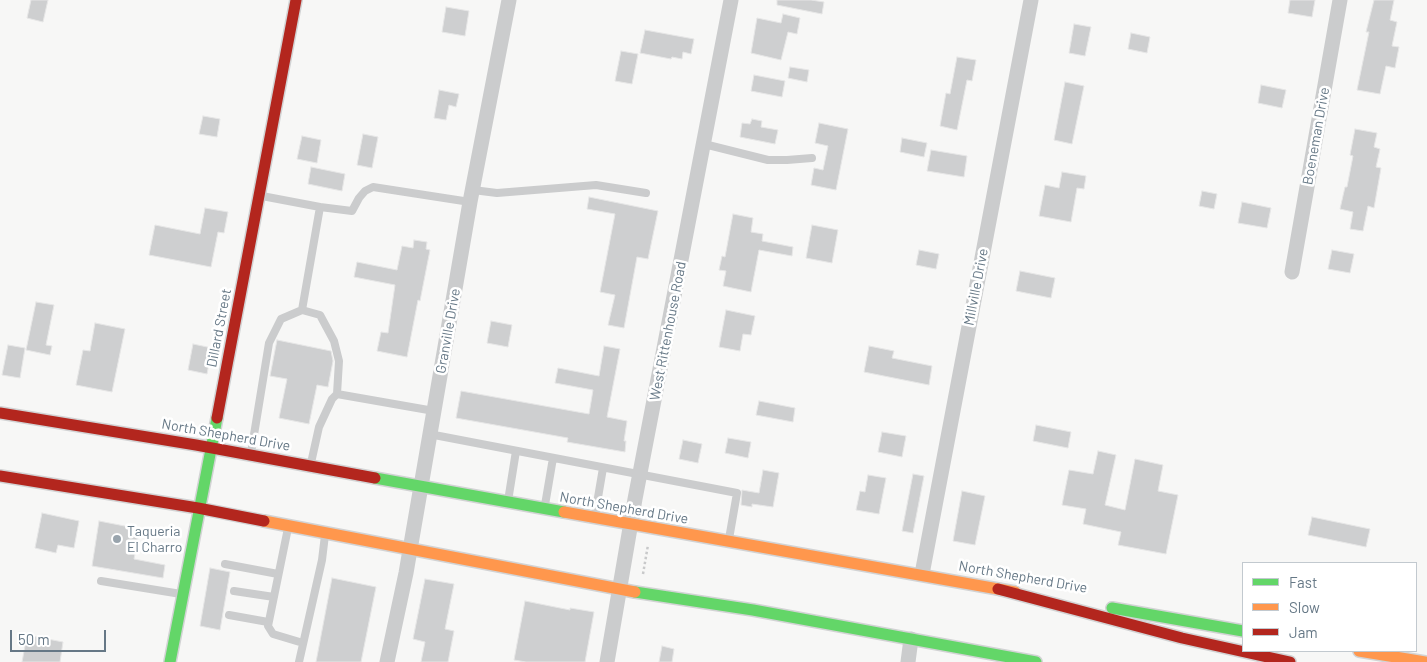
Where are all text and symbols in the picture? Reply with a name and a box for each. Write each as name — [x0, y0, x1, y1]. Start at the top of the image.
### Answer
street label: Boeneman Drive — [1299, 86, 1333, 186]
street label: Millville Drive — [960, 247, 992, 327]
street label: West Rittenhouse Road — [646, 260, 690, 402]
street label: Dillard Street — [203, 287, 235, 369]
street label: Granville Drive — [432, 287, 464, 375]
street label: North Shepherd Drive — [160, 415, 292, 455]
street label: North Shepherd Drive — [558, 488, 690, 528]
place label: Taqueria El Charro — [127, 523, 182, 556]
marker: Taqueria El Charro — [111, 533, 123, 545]
street label: North Shepherd Drive — [957, 557, 1089, 597]
legend — [1242, 562, 1417, 652]
text: Fast — [1289, 573, 1317, 591]
text: Slow — [1289, 598, 1320, 616]
scale bar — [12, 620, 109, 652]
text: Jam — [1289, 623, 1318, 641]
text: 50 m — [18, 630, 50, 648]

